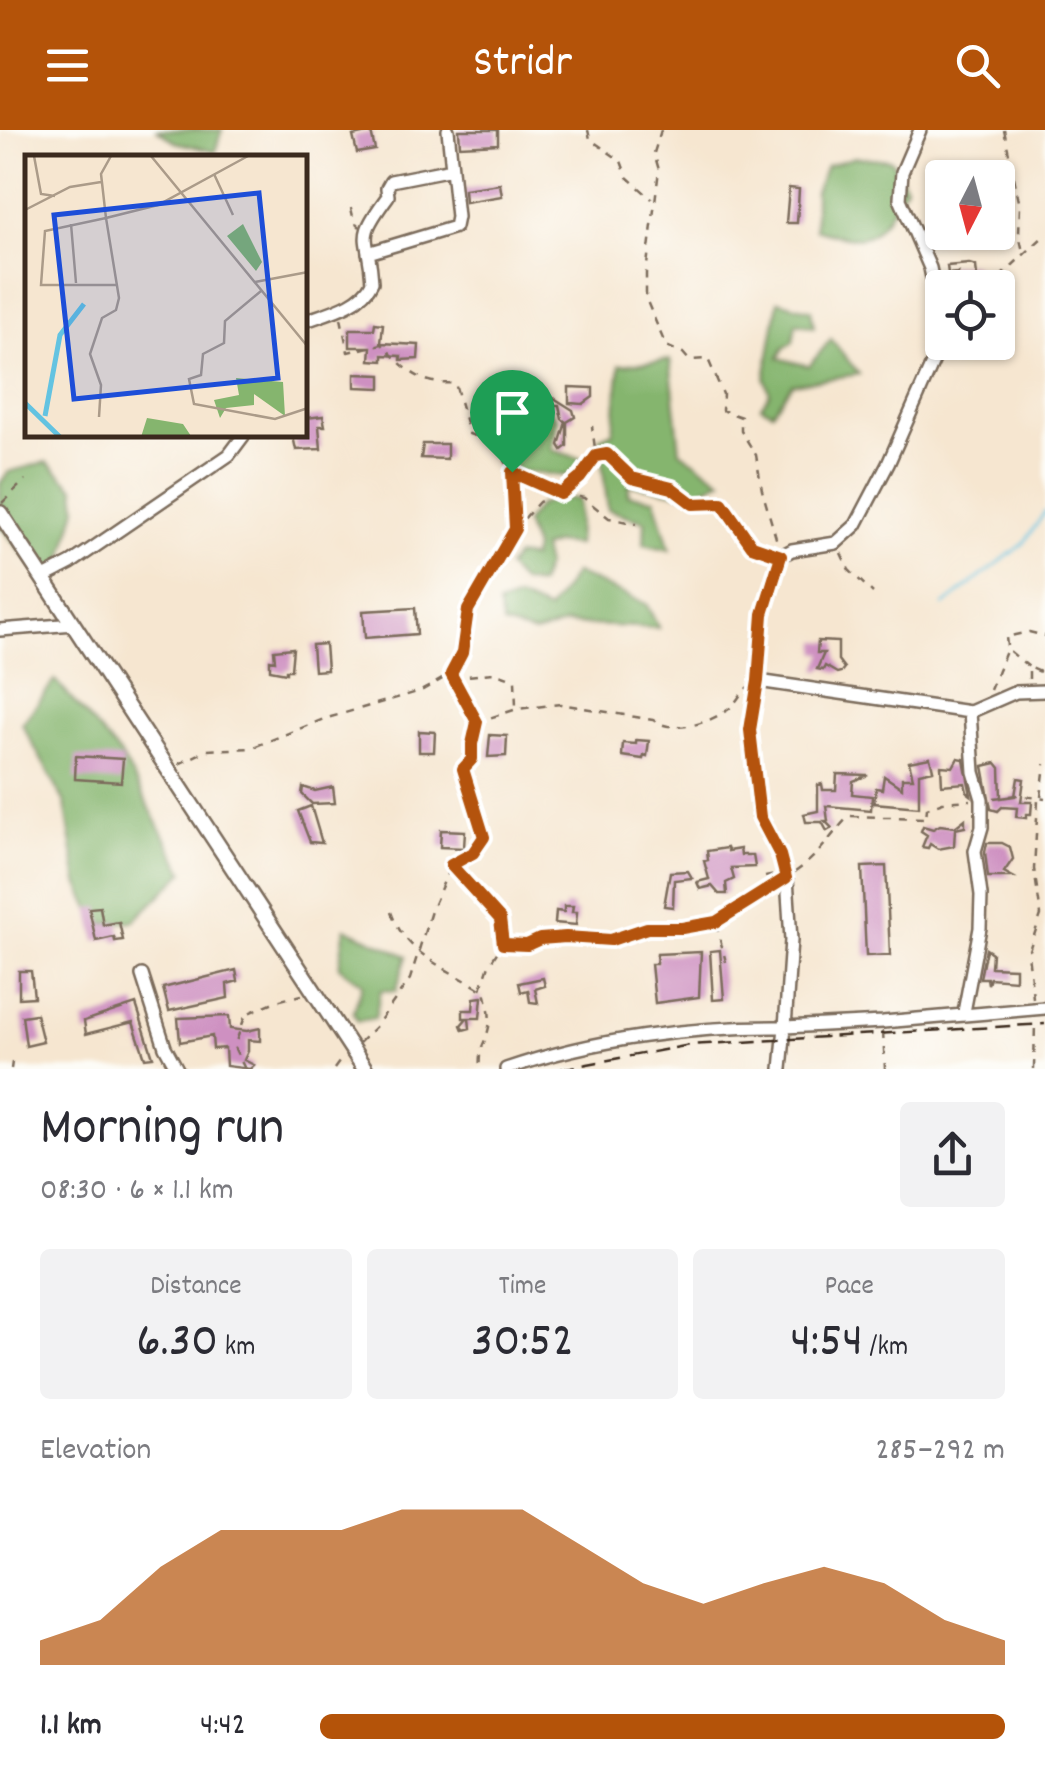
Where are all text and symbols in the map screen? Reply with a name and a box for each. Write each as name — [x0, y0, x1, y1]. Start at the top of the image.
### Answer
text: Stridr — [473, 33, 572, 97]
icon: menu — [40, 38, 95, 93]
icon: search — [950, 38, 1005, 93]
inset map — [25, 155, 308, 438]
north arrow — [925, 160, 1015, 250]
map controls — [925, 160, 1015, 360]
button: locate — [925, 270, 1015, 360]
pin — [470, 370, 555, 473]
icon: arrive — [485, 385, 540, 440]
text: Morning run — [40, 1092, 284, 1171]
button: share — [900, 1102, 1005, 1207]
text: 08:30 · 6 × 1.1 km — [40, 1169, 234, 1215]
text: Distance — [150, 1268, 242, 1308]
text: Time — [499, 1268, 546, 1308]
text: Pace — [824, 1268, 874, 1308]
text: 6.30 — [136, 1308, 218, 1380]
text: 30:52 — [471, 1308, 574, 1380]
text: 4:54 — [790, 1308, 863, 1380]
text: km — [218, 1329, 256, 1369]
text: /km — [863, 1329, 908, 1369]
text: Elevation — [40, 1429, 151, 1475]
text: 285–292 m — [876, 1429, 1005, 1475]
text: 1.1 km — [40, 1704, 102, 1750]
text: 4:42 — [200, 1704, 246, 1750]

